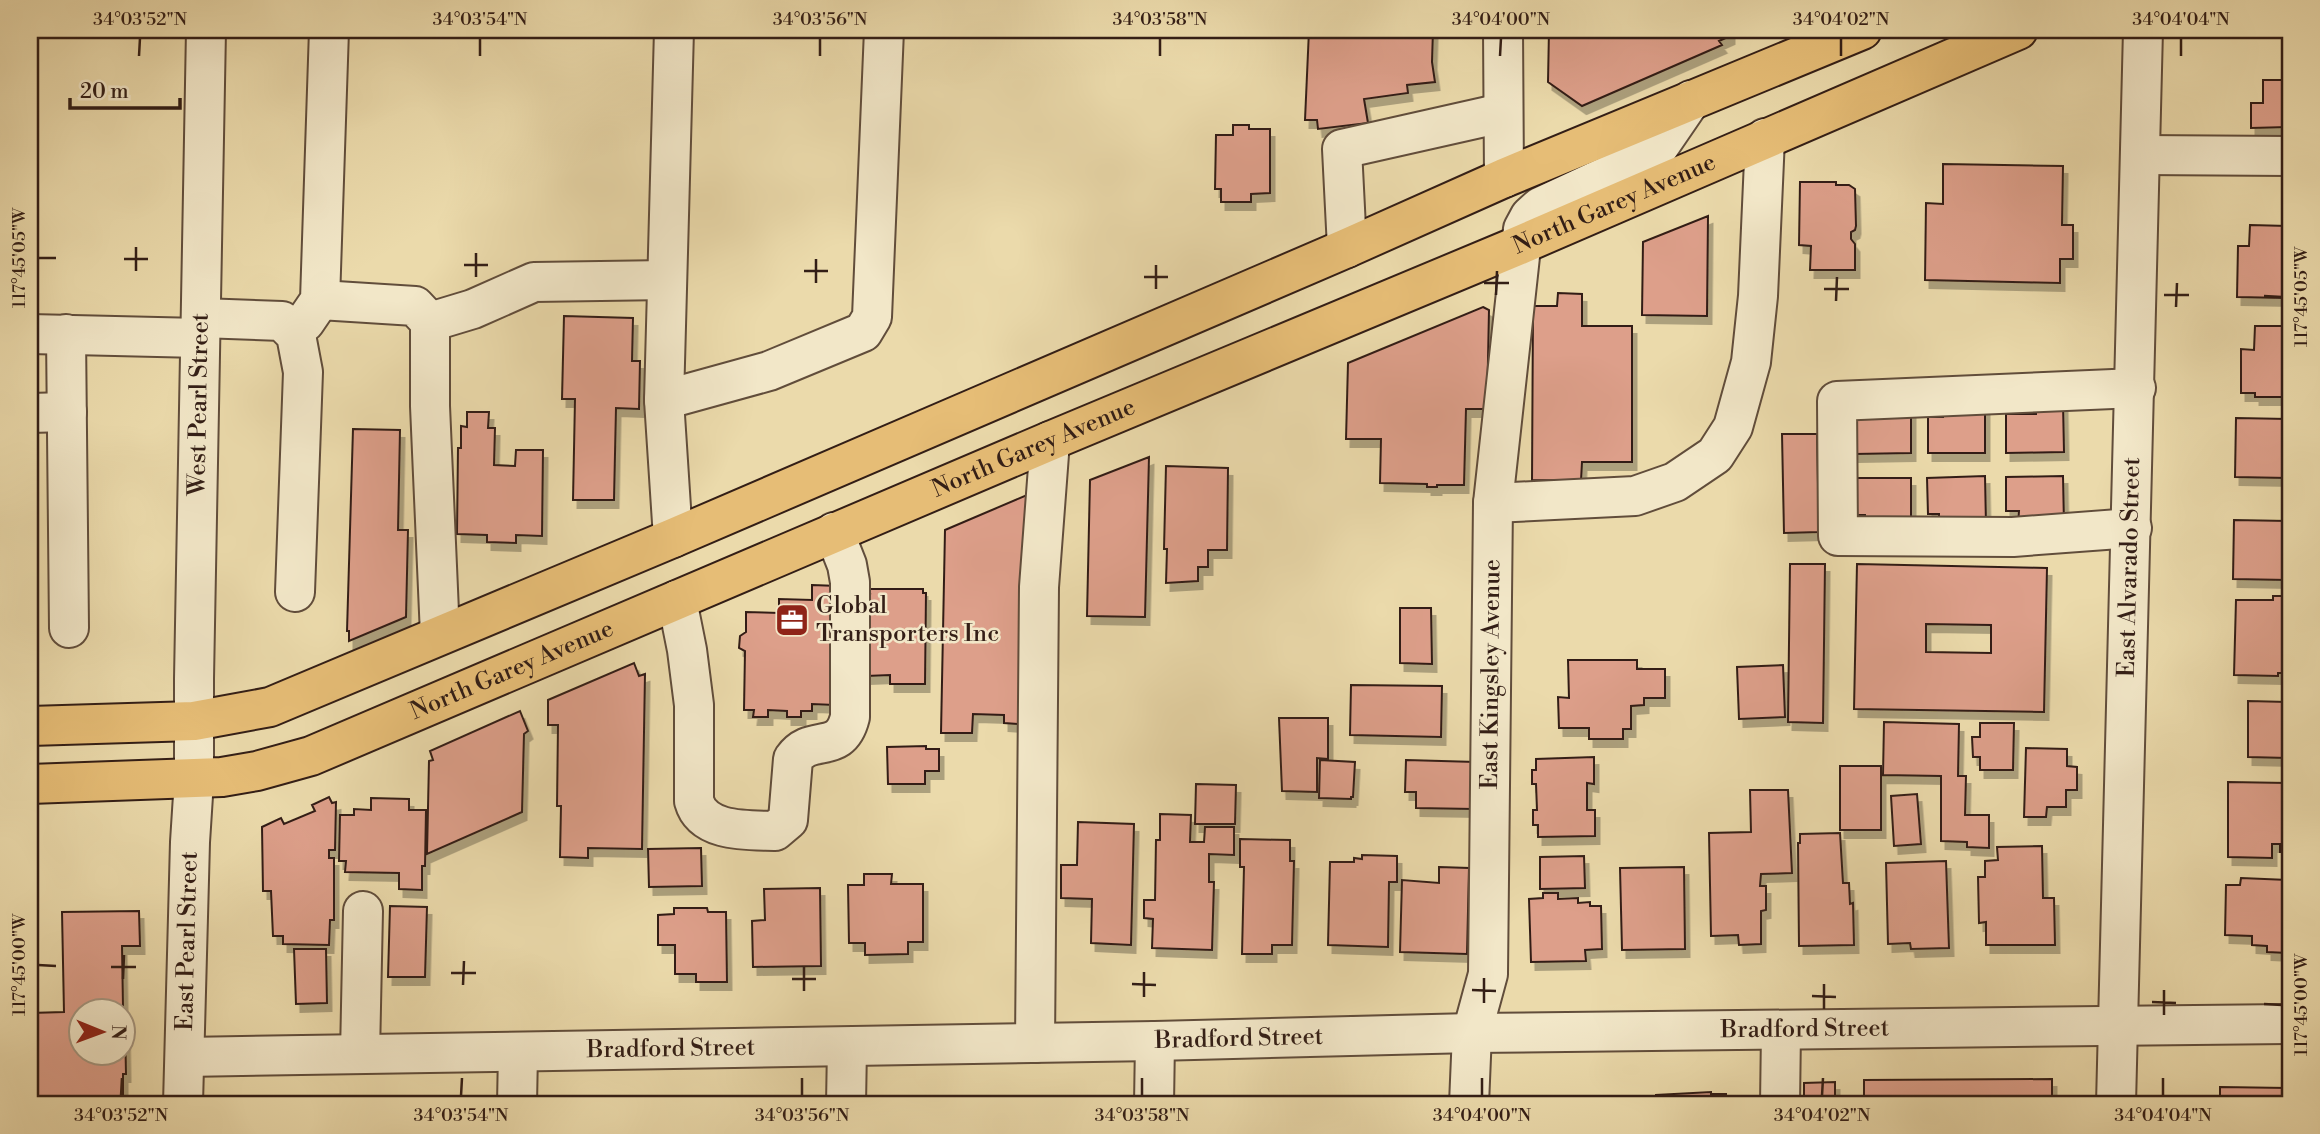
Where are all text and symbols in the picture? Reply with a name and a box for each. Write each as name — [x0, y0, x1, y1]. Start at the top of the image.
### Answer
text: 34°03'52"N — [93, 8, 188, 31]
text: 34°03'54"N — [433, 8, 528, 31]
text: 34°03'56"N — [773, 8, 868, 31]
text: 34°03'58"N — [1113, 8, 1208, 31]
text: 34°04'00"N — [1452, 8, 1551, 31]
text: 34°04'02"N — [1793, 8, 1890, 31]
text: 34°04'04"N — [2132, 8, 2230, 31]
scale bar — [70, 66, 180, 110]
text: 20 m — [80, 79, 129, 105]
street label: North Garey Avenue — [1508, 147, 1720, 261]
text: 117°45'05"W — [8, 207, 31, 308]
text: 117°45'05"W — [2290, 246, 2313, 347]
street label: West Pearl Street — [182, 312, 216, 497]
street label: North Garey Avenue — [927, 392, 1140, 505]
street label: East Alvarado Street — [2112, 456, 2147, 678]
street label: East Kingsley Avenue — [1475, 559, 1507, 790]
place label: Global Transporters Inc — [816, 591, 999, 649]
office icon: Global Transporters Inc — [773, 601, 811, 639]
street label: North Garey Avenue — [406, 614, 618, 727]
street label: East Pearl Street — [170, 851, 205, 1031]
text: 117°45'00"W — [8, 913, 31, 1016]
text: 117°45'00"W — [2290, 953, 2313, 1056]
north arrow — [66, 998, 136, 1068]
street label: Bradford Street — [1719, 1013, 1890, 1045]
street label: Bradford Street — [1153, 1022, 1324, 1056]
text: N — [106, 1025, 130, 1040]
street label: Bradford Street — [585, 1033, 756, 1065]
text: 34°03'52"N — [74, 1104, 169, 1127]
text: 34°03'54"N — [414, 1104, 509, 1127]
text: 34°03'56"N — [755, 1104, 850, 1127]
text: 34°03'58"N — [1095, 1104, 1190, 1127]
text: 34°04'00"N — [1433, 1104, 1532, 1127]
text: 34°04'02"N — [1774, 1104, 1871, 1127]
text: 34°04'04"N — [2114, 1104, 2212, 1127]

